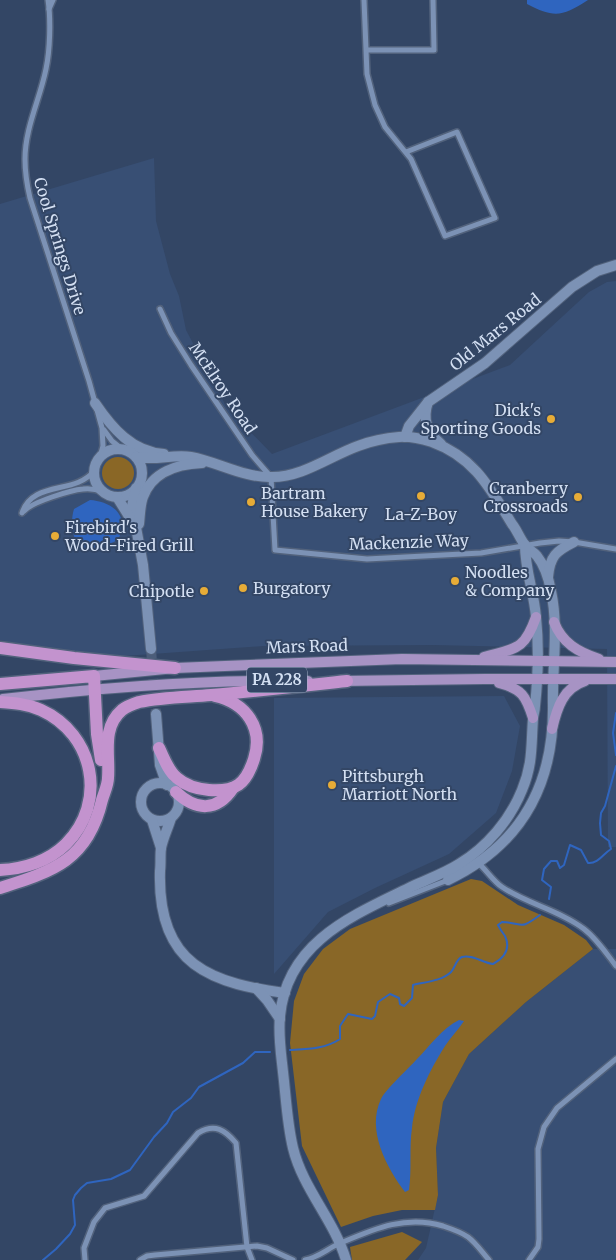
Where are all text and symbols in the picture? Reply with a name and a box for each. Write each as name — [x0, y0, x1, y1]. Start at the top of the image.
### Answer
street label: Cool Springs Drive — [30, 175, 90, 317]
street label: Old Mars Road — [445, 289, 545, 375]
street label: McElroy Road — [185, 338, 261, 438]
place label: Dick's Sporting Goods — [420, 400, 541, 438]
marker: Dick's Sporting Goods — [545, 413, 557, 425]
place label: Cranberry Crossroads — [484, 478, 569, 516]
place label: Bartram House Bakery — [261, 483, 368, 521]
marker: La-Z-Boy — [415, 490, 427, 502]
marker: Cranberry Crossroads — [572, 491, 584, 503]
marker: Bartram House Bakery — [245, 496, 257, 508]
place label: La-Z-Boy — [385, 504, 458, 524]
place label: Firebird's Wood-Fired Grill — [64, 517, 194, 555]
marker: Firebird's Wood-Fired Grill — [49, 530, 61, 542]
street label: Mackenzie Way — [349, 530, 470, 554]
place label: Noodles & Company — [465, 562, 555, 600]
marker: Noodles & Company — [449, 575, 461, 587]
place label: Burgatory — [253, 578, 331, 598]
place label: Chipotle — [129, 581, 194, 601]
marker: Burgatory — [237, 582, 249, 594]
marker: Chipotle — [198, 585, 210, 597]
street label: Mars Road — [266, 635, 349, 657]
road number: PA 228 — [247, 668, 307, 692]
place label: Pittsburgh Marriott North — [342, 766, 458, 804]
marker: Pittsburgh Marriott North — [326, 779, 338, 791]

